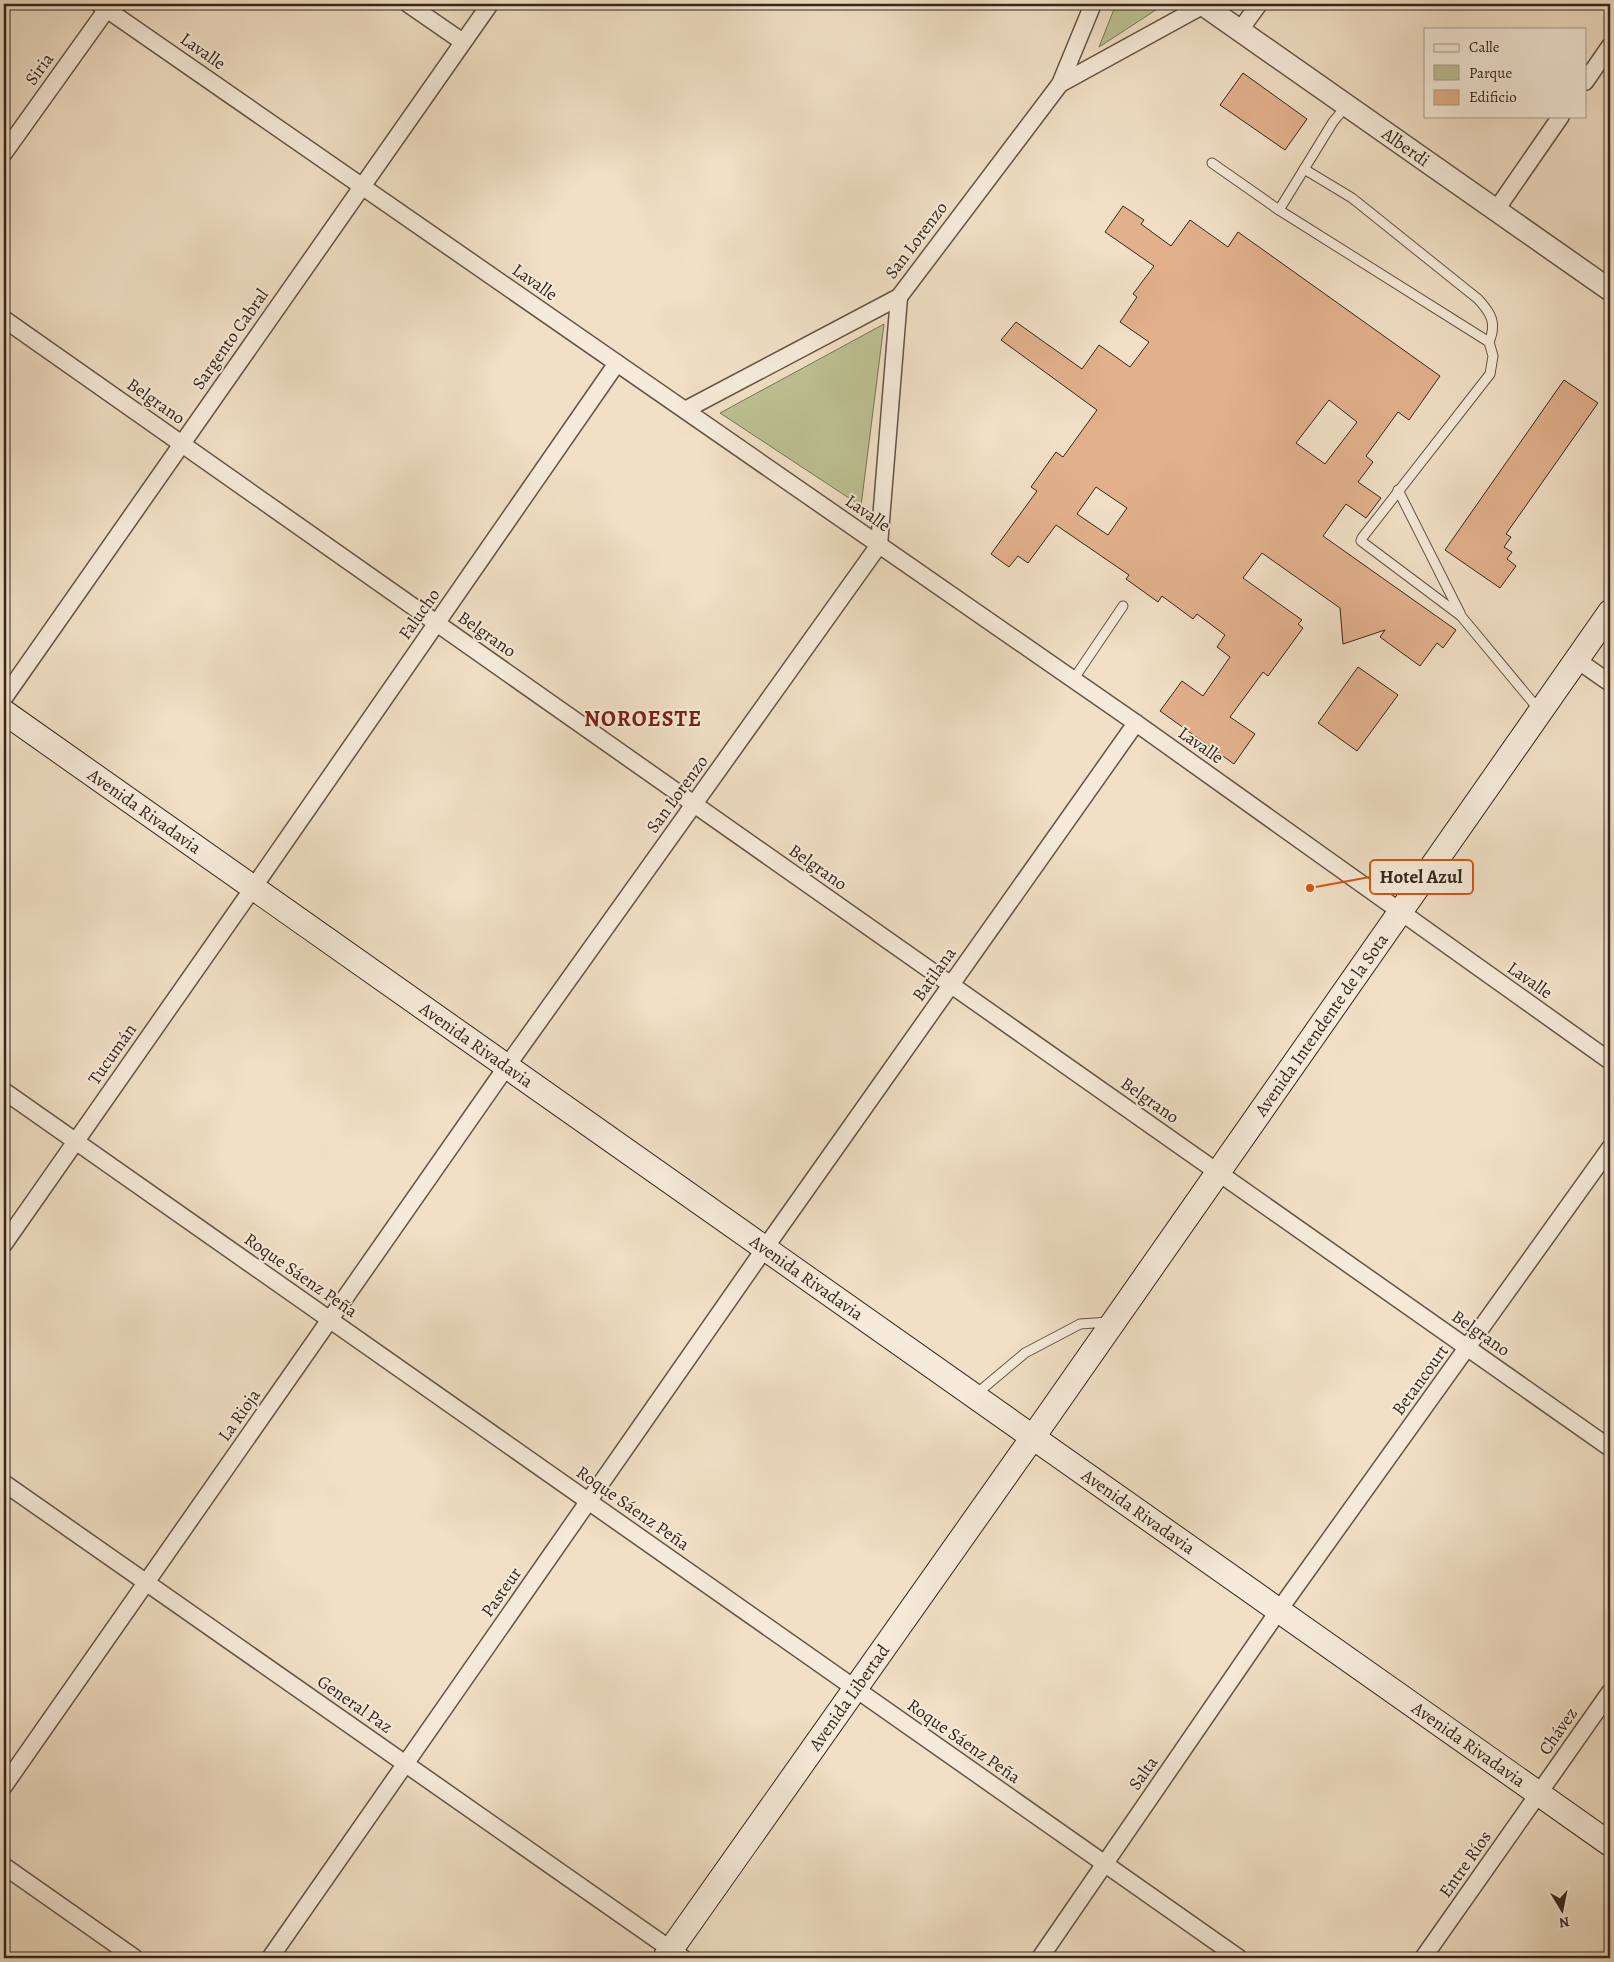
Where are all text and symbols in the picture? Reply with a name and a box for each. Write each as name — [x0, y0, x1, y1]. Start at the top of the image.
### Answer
street label: Lavalle — [176, 27, 230, 75]
legend — [1424, 28, 1586, 118]
text: Calle — [1469, 37, 1500, 57]
street label: Siria — [19, 47, 59, 90]
text: Parque — [1469, 63, 1512, 83]
text: Edificio — [1469, 87, 1517, 107]
street label: Alberdi — [1376, 121, 1435, 172]
street label: San Lorenzo — [879, 196, 953, 284]
street label: Lavalle — [508, 258, 562, 306]
street label: Sargento Cabral — [186, 283, 274, 394]
street label: Belgrano — [122, 372, 190, 430]
street label: Lavalle — [841, 489, 895, 537]
street label: Falucho — [393, 584, 445, 644]
street label: Belgrano — [453, 605, 521, 663]
district label: NOROESTE — [584, 704, 702, 734]
street label: Lavalle — [1174, 721, 1228, 769]
street label: San Lorenzo — [641, 750, 713, 838]
street label: Avenida Rivadavia — [82, 762, 207, 860]
street label: Belgrano — [784, 838, 852, 896]
callout: Hotel Azul — [1370, 860, 1473, 894]
text: Hotel Azul — [1380, 864, 1462, 890]
street label: Avenida Intendente de la Sota — [1248, 928, 1394, 1122]
street label: Batilana — [907, 942, 962, 1006]
street label: Lavalle — [1503, 956, 1557, 1004]
street label: Avenida Rivadavia — [414, 996, 539, 1094]
street label: Tucumán — [82, 1018, 142, 1089]
street label: Belgrano — [1116, 1071, 1184, 1129]
street label: Roque Sáenz Peña — [240, 1227, 363, 1323]
street label: Avenida Rivadavia — [744, 1229, 869, 1326]
street label: Belgrano — [1447, 1304, 1515, 1362]
street label: Betancourt — [1386, 1340, 1454, 1420]
street label: La Rioja — [212, 1384, 266, 1446]
street label: Roque Sáenz Peña — [572, 1460, 695, 1556]
street label: Avenida Rivadavia — [1076, 1463, 1201, 1560]
street label: Pasteur — [475, 1562, 527, 1622]
street label: Avenida Libertad — [803, 1639, 895, 1756]
street label: General Paz — [313, 1669, 397, 1739]
street label: Roque Sáenz Peña — [903, 1693, 1026, 1789]
street label: Avenida Rivadavia — [1406, 1695, 1531, 1793]
street label: Chávez — [1533, 1702, 1583, 1760]
street label: Salta — [1123, 1751, 1164, 1795]
street label: Entre Ríos — [1433, 1826, 1497, 1902]
north arrow — [1536, 1884, 1586, 1934]
text: N — [1557, 1912, 1571, 1933]

